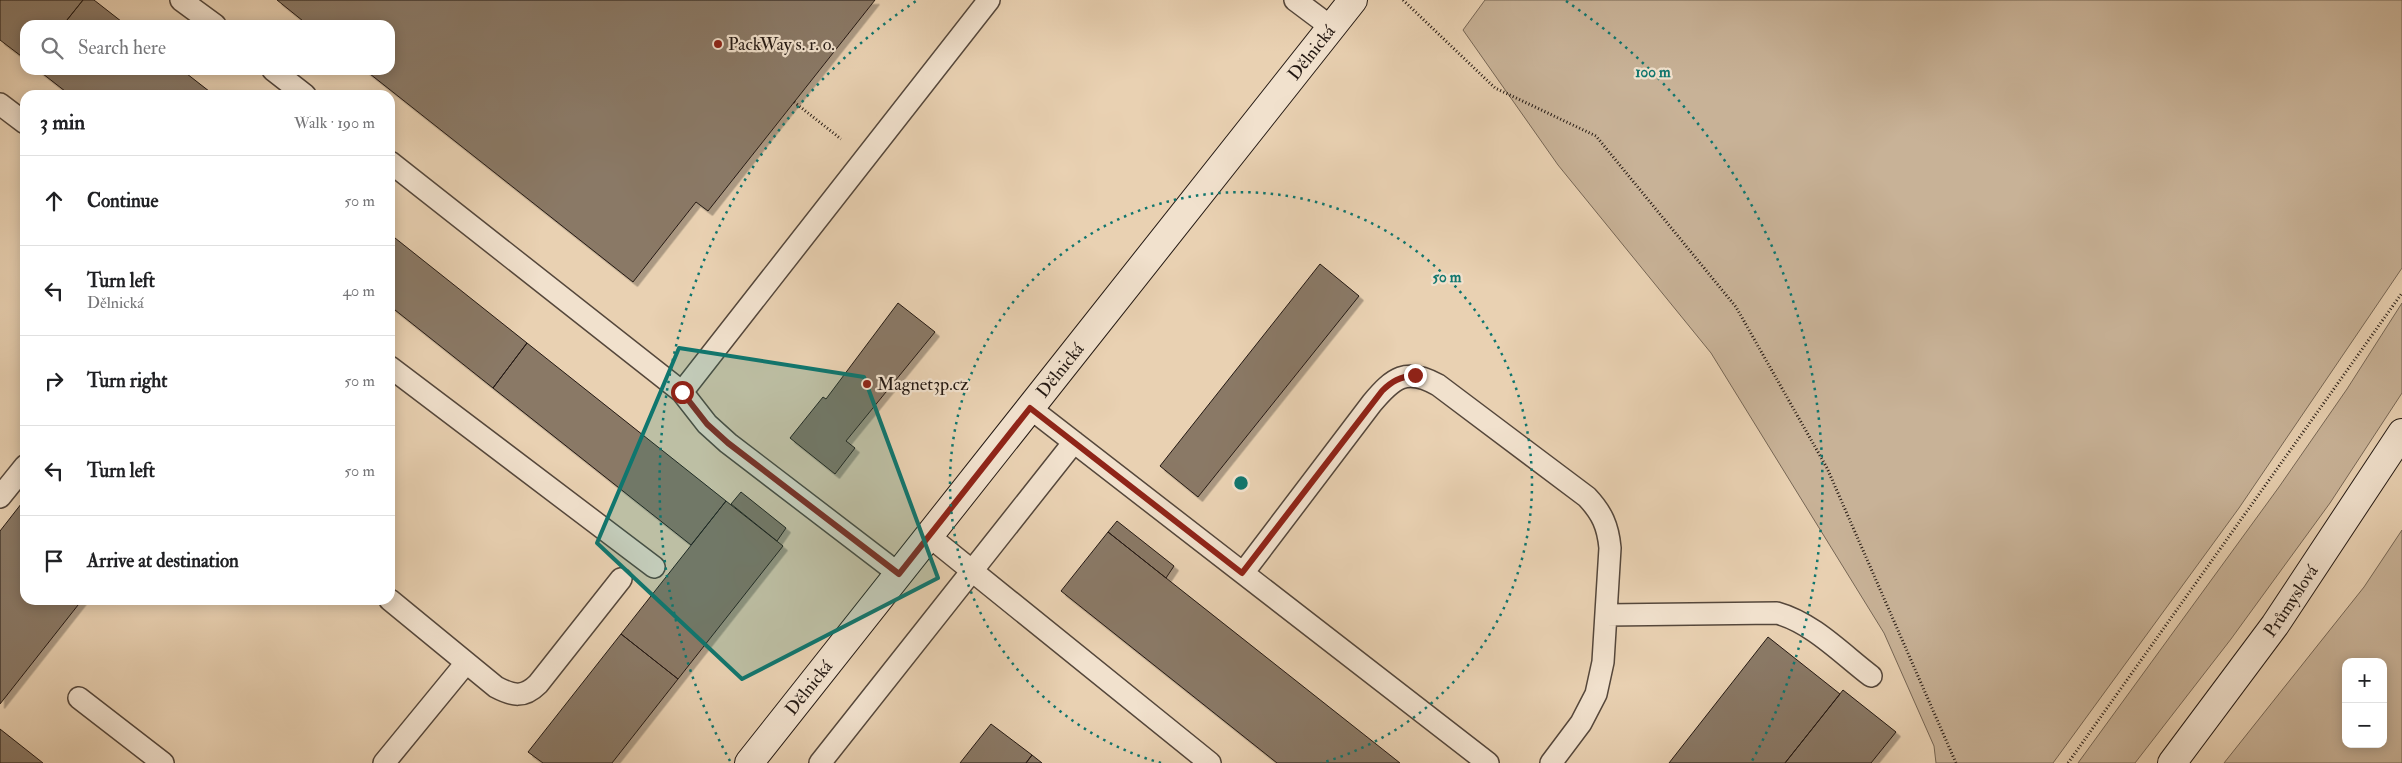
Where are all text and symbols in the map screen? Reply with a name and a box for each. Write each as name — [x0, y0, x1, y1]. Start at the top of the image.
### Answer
search box — [20, 20, 395, 75]
street label: Dělnická — [1282, 20, 1341, 85]
place label: PackWay s. r. o. — [728, 33, 835, 56]
icon: search — [38, 34, 66, 62]
text: Search here — [78, 36, 166, 60]
marker: PackWay s. r. o. — [712, 38, 724, 50]
text: 100 m — [1635, 63, 1671, 82]
text: 3 min — [40, 109, 85, 136]
text: Walk · 190 m — [294, 113, 375, 133]
icon: ahead — [40, 187, 68, 215]
text: Continue — [87, 189, 158, 213]
text: 50 m — [344, 191, 375, 211]
text: 50 m — [1433, 268, 1462, 287]
text: Turn left — [87, 269, 155, 293]
icon: left — [40, 277, 68, 305]
text: 40 m — [342, 281, 375, 301]
text: Dělnická — [87, 293, 144, 313]
street label: Dělnická — [1031, 338, 1089, 402]
route end — [1404, 364, 1427, 387]
icon: right — [40, 367, 68, 395]
text: Turn right — [87, 369, 167, 393]
text: 50 m — [344, 371, 375, 391]
place label: Magnet3p.cz — [877, 373, 969, 396]
marker: Magnet3p.cz — [861, 378, 873, 390]
route start — [671, 381, 694, 404]
icon: left — [40, 457, 68, 485]
text: Turn left — [87, 459, 155, 483]
text: 50 m — [344, 461, 375, 481]
centre of rings — [1232, 474, 1250, 492]
icon: arrive — [40, 547, 68, 575]
text: Arrive at destination — [87, 549, 239, 573]
street label: Průmyslová — [2258, 560, 2324, 642]
street label: Dělnická — [780, 655, 838, 720]
map controls — [2342, 658, 2387, 748]
button: + — [2342, 658, 2387, 703]
button: − — [2342, 703, 2387, 748]

